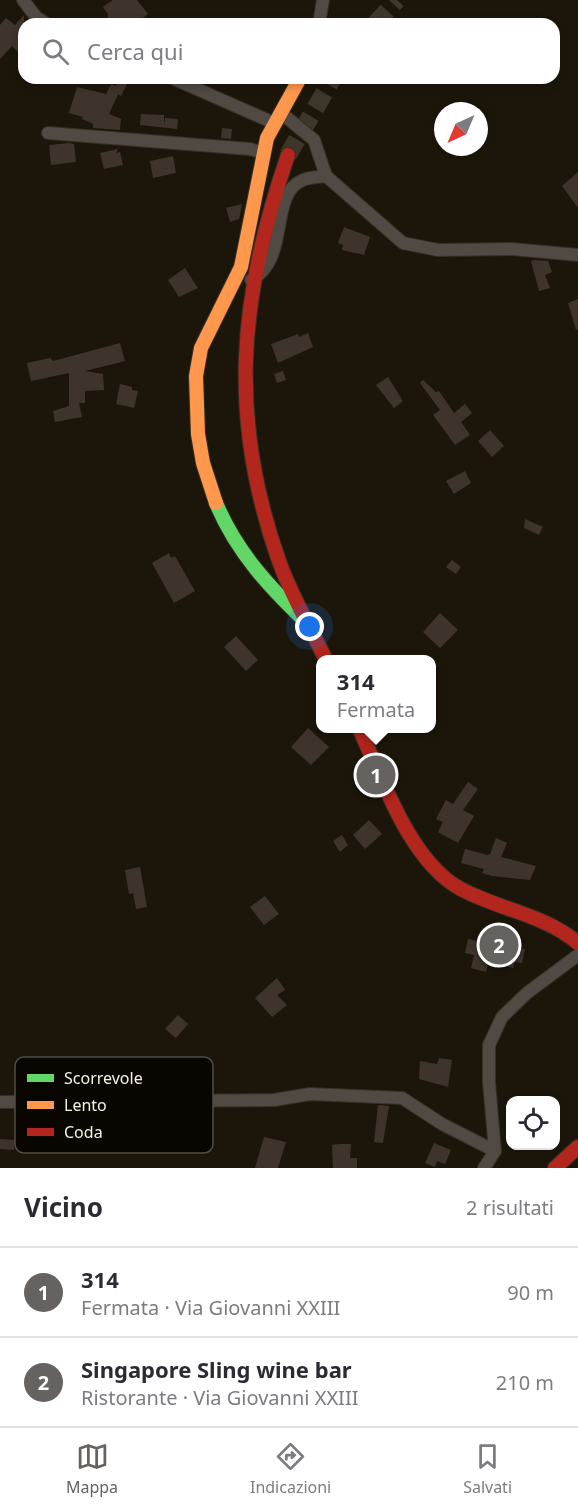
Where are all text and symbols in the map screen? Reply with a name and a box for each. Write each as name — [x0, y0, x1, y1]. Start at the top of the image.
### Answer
search box — [18, 18, 560, 84]
icon: search — [39, 35, 72, 68]
text: Cerca qui — [87, 36, 183, 66]
north arrow — [434, 102, 488, 156]
your location — [295, 612, 324, 641]
popup — [316, 655, 436, 733]
text: 314 — [337, 666, 375, 696]
text: Fermata — [337, 696, 415, 723]
pin: 1 — [356, 752, 395, 798]
pin: 2 — [480, 922, 518, 968]
legend — [15, 1057, 213, 1153]
text: Scorrevole — [64, 1067, 143, 1089]
text: Lento — [64, 1094, 107, 1116]
map controls — [506, 1096, 560, 1150]
button: locate — [506, 1096, 560, 1150]
text: Coda — [64, 1121, 103, 1143]
text: Vicino — [24, 1189, 103, 1225]
text: 2 risultati — [466, 1194, 554, 1221]
text: 314 — [81, 1264, 119, 1294]
text: 1 — [38, 1279, 49, 1306]
text: 90 m — [507, 1279, 554, 1306]
text: Fermata · Via Giovanni XXIII — [81, 1294, 340, 1321]
text: Singapore Sling wine bar — [81, 1354, 352, 1384]
text: 2 — [38, 1369, 49, 1396]
text: 210 m — [496, 1369, 554, 1396]
text: Ristorante · Via Giovanni XXIII — [81, 1384, 358, 1411]
tab: Mappa — [66, 1440, 118, 1498]
tab: Indicazioni — [250, 1440, 331, 1498]
tab: Salvati — [463, 1440, 512, 1498]

